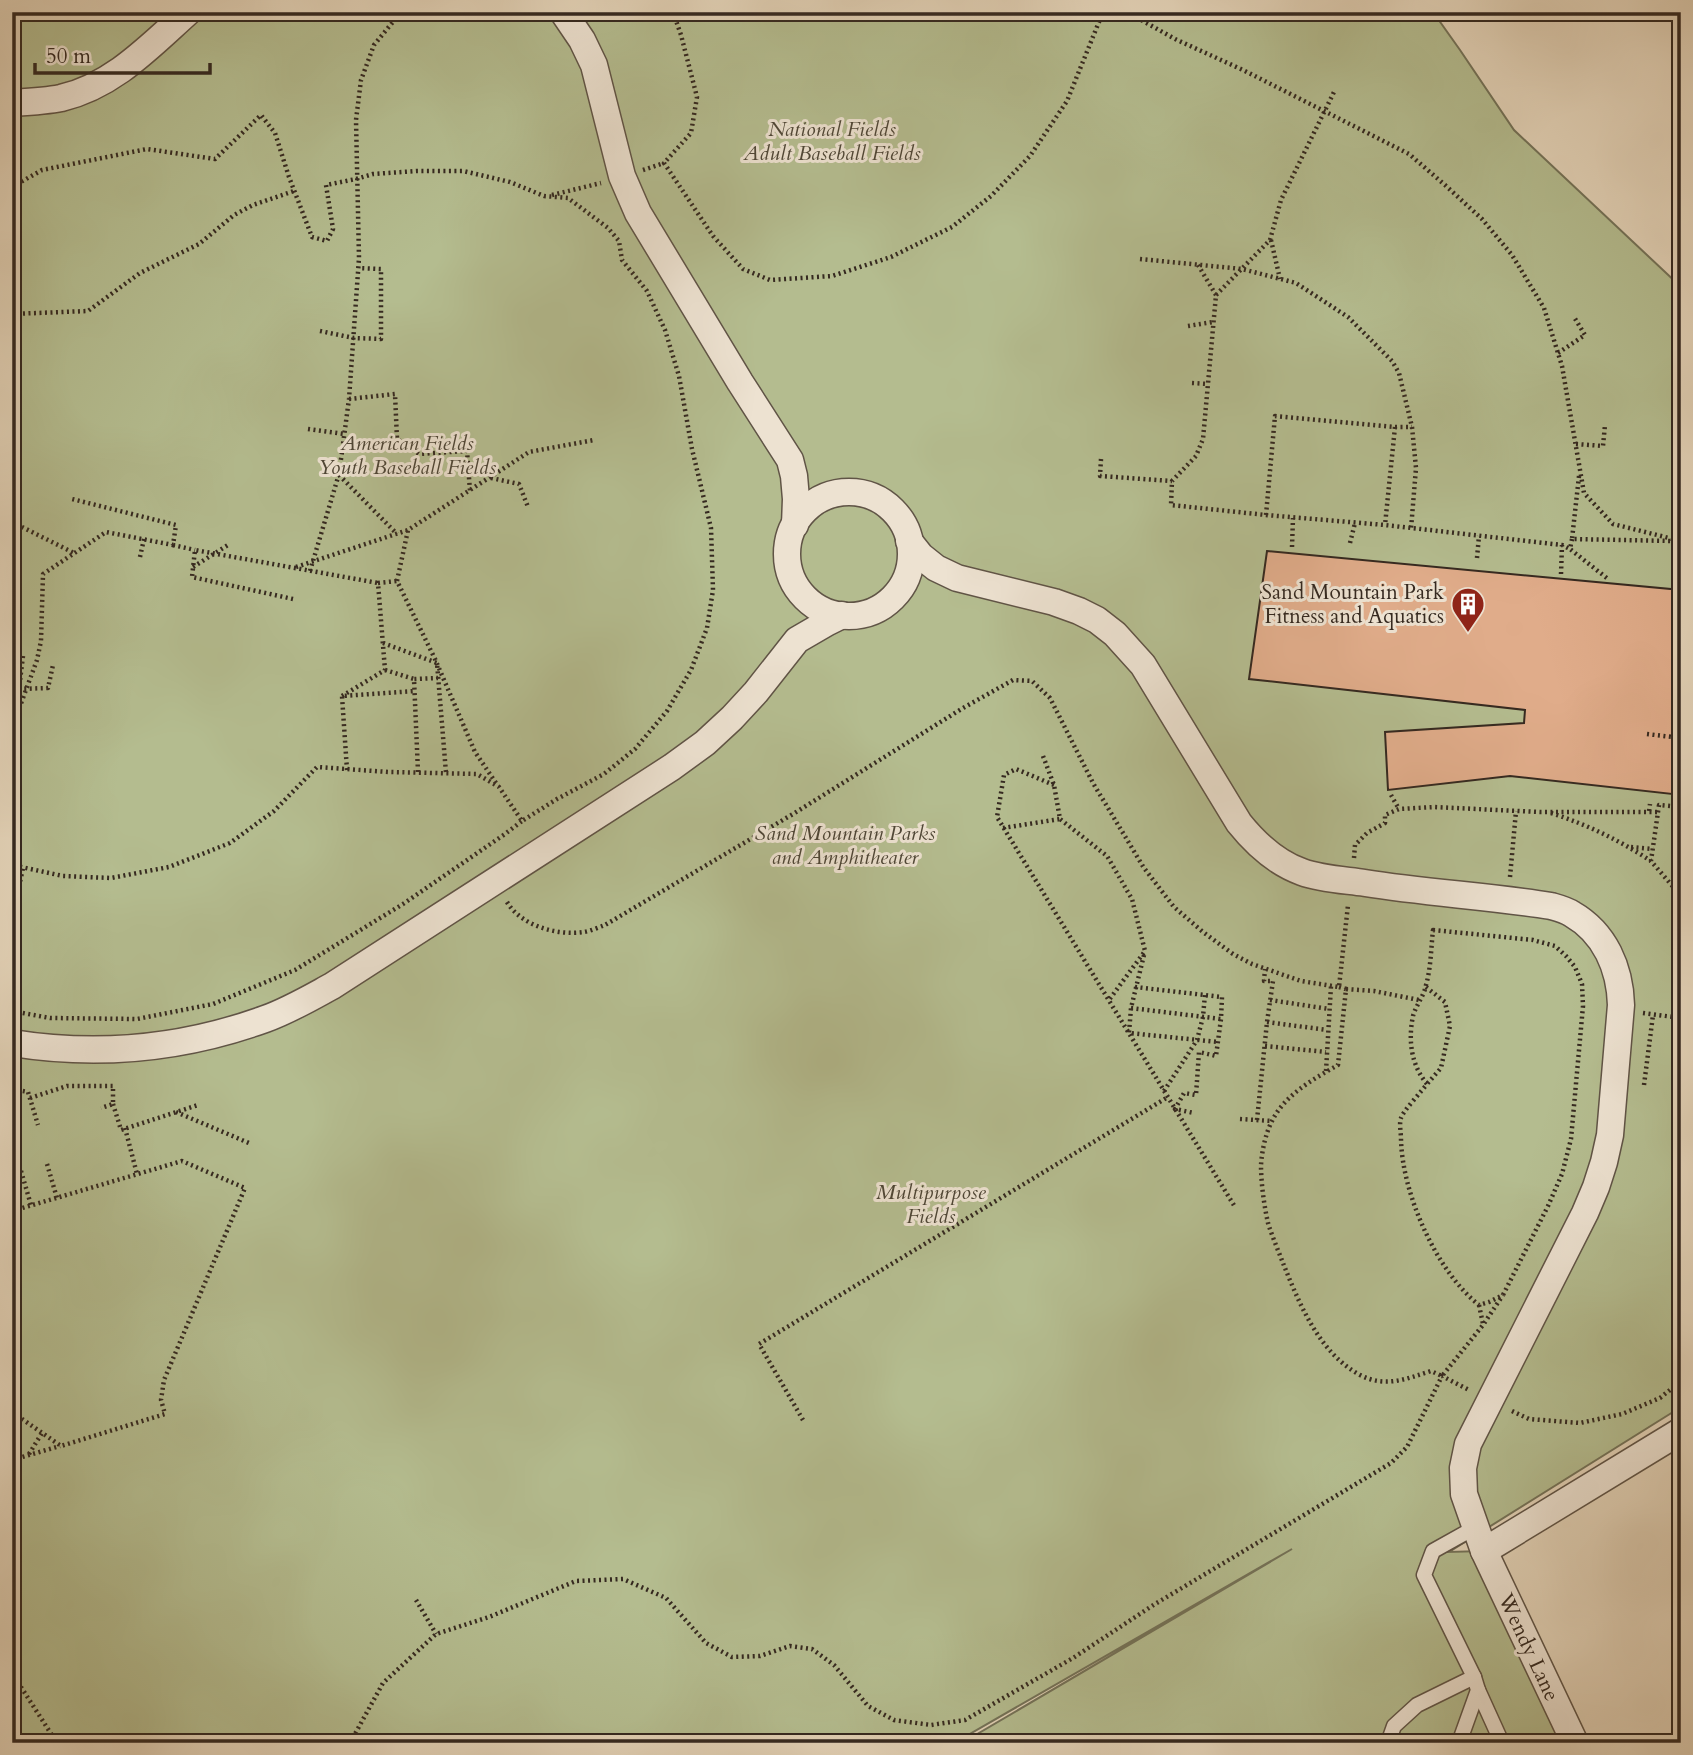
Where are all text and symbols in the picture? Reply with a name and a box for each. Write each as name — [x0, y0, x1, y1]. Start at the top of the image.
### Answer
scale bar — [35, 32, 210, 76]
text: 50 m — [46, 42, 91, 71]
park label: National Fields Adult Baseball Fields — [742, 115, 921, 168]
park label: American Fields Youth Baseball Fields — [318, 429, 496, 482]
place label: Sand Mountain Park Fitness and Aquatics — [1261, 578, 1445, 631]
building icon: Sand Mountain Park Fitness and Aquatics — [1449, 585, 1487, 634]
park label: Sand Mountain Parks and Amphitheater — [755, 819, 935, 872]
park label: Multipurpose Fields — [876, 1178, 987, 1231]
street label: Wendy Lane — [1491, 1588, 1566, 1706]

